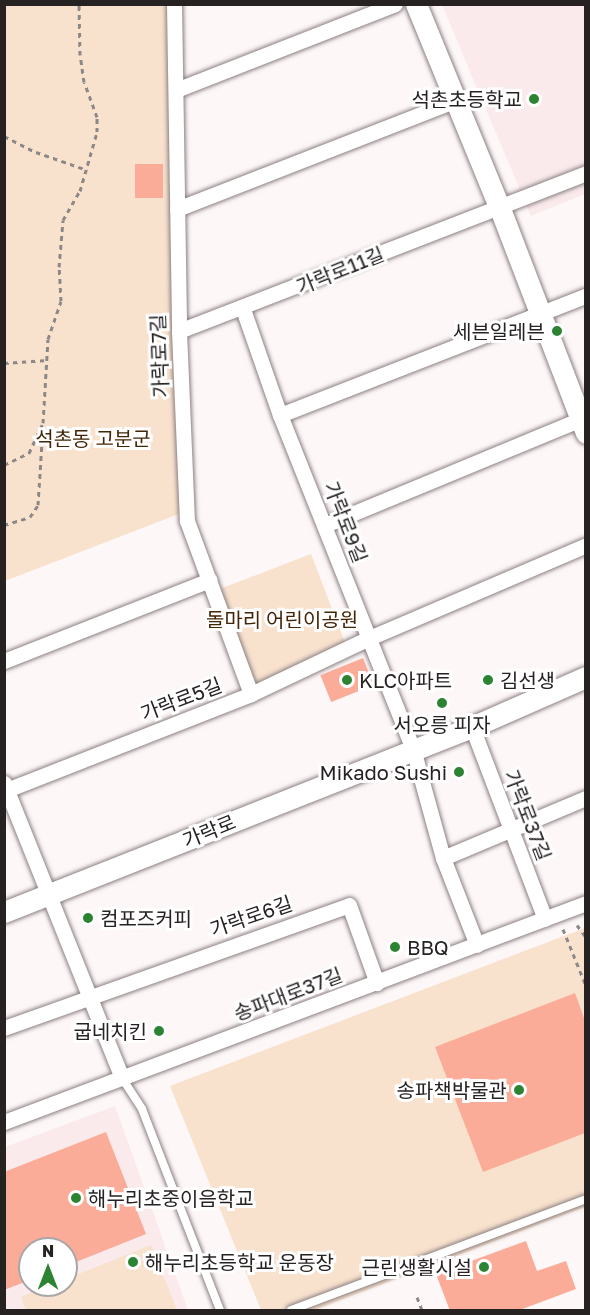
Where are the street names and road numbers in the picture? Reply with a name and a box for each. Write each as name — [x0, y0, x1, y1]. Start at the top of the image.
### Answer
street label: 가락로11길 — [292, 241, 388, 299]
street label: 가락로7길 — [146, 314, 172, 398]
street label: 가락로9길 — [319, 478, 373, 566]
street label: 가락로5길 — [137, 673, 225, 725]
street label: 가락로37길 — [500, 766, 556, 864]
street label: 가락로 — [179, 810, 239, 852]
street label: 가락로6길 — [207, 891, 295, 941]
street label: 송파대로37길 — [230, 962, 346, 1026]

